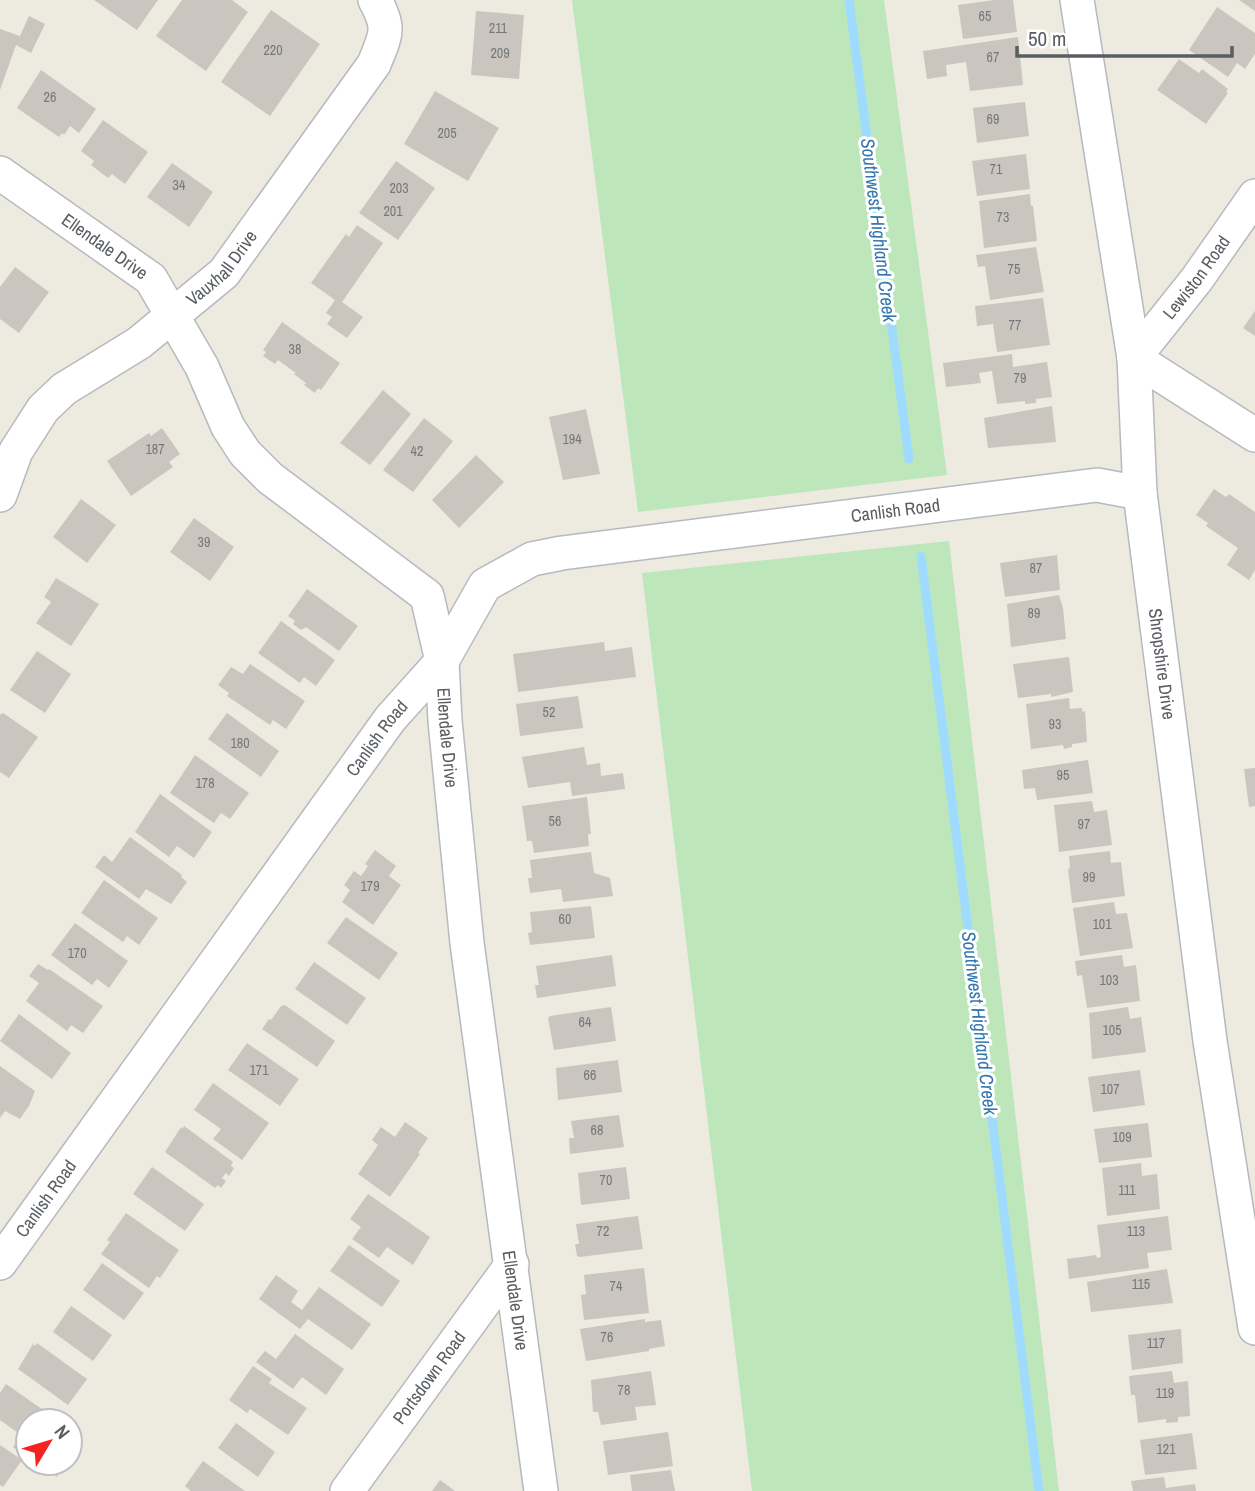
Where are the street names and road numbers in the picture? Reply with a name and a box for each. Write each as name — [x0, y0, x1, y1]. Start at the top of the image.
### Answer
street label: Ellendale Drive — [57, 207, 153, 285]
street label: Vauxhall Drive — [181, 225, 263, 311]
street label: Lewiston Road — [1157, 230, 1236, 324]
street label: Canlish Road — [849, 492, 941, 528]
street label: Shropshire Drive — [1143, 607, 1182, 721]
street label: Ellendale Drive — [431, 687, 465, 789]
street label: Canlish Road — [340, 694, 413, 781]
street label: Canlish Road — [9, 1155, 82, 1242]
street label: Ellendale Drive — [497, 1249, 535, 1352]
street label: Portsdown Road — [387, 1326, 471, 1429]

